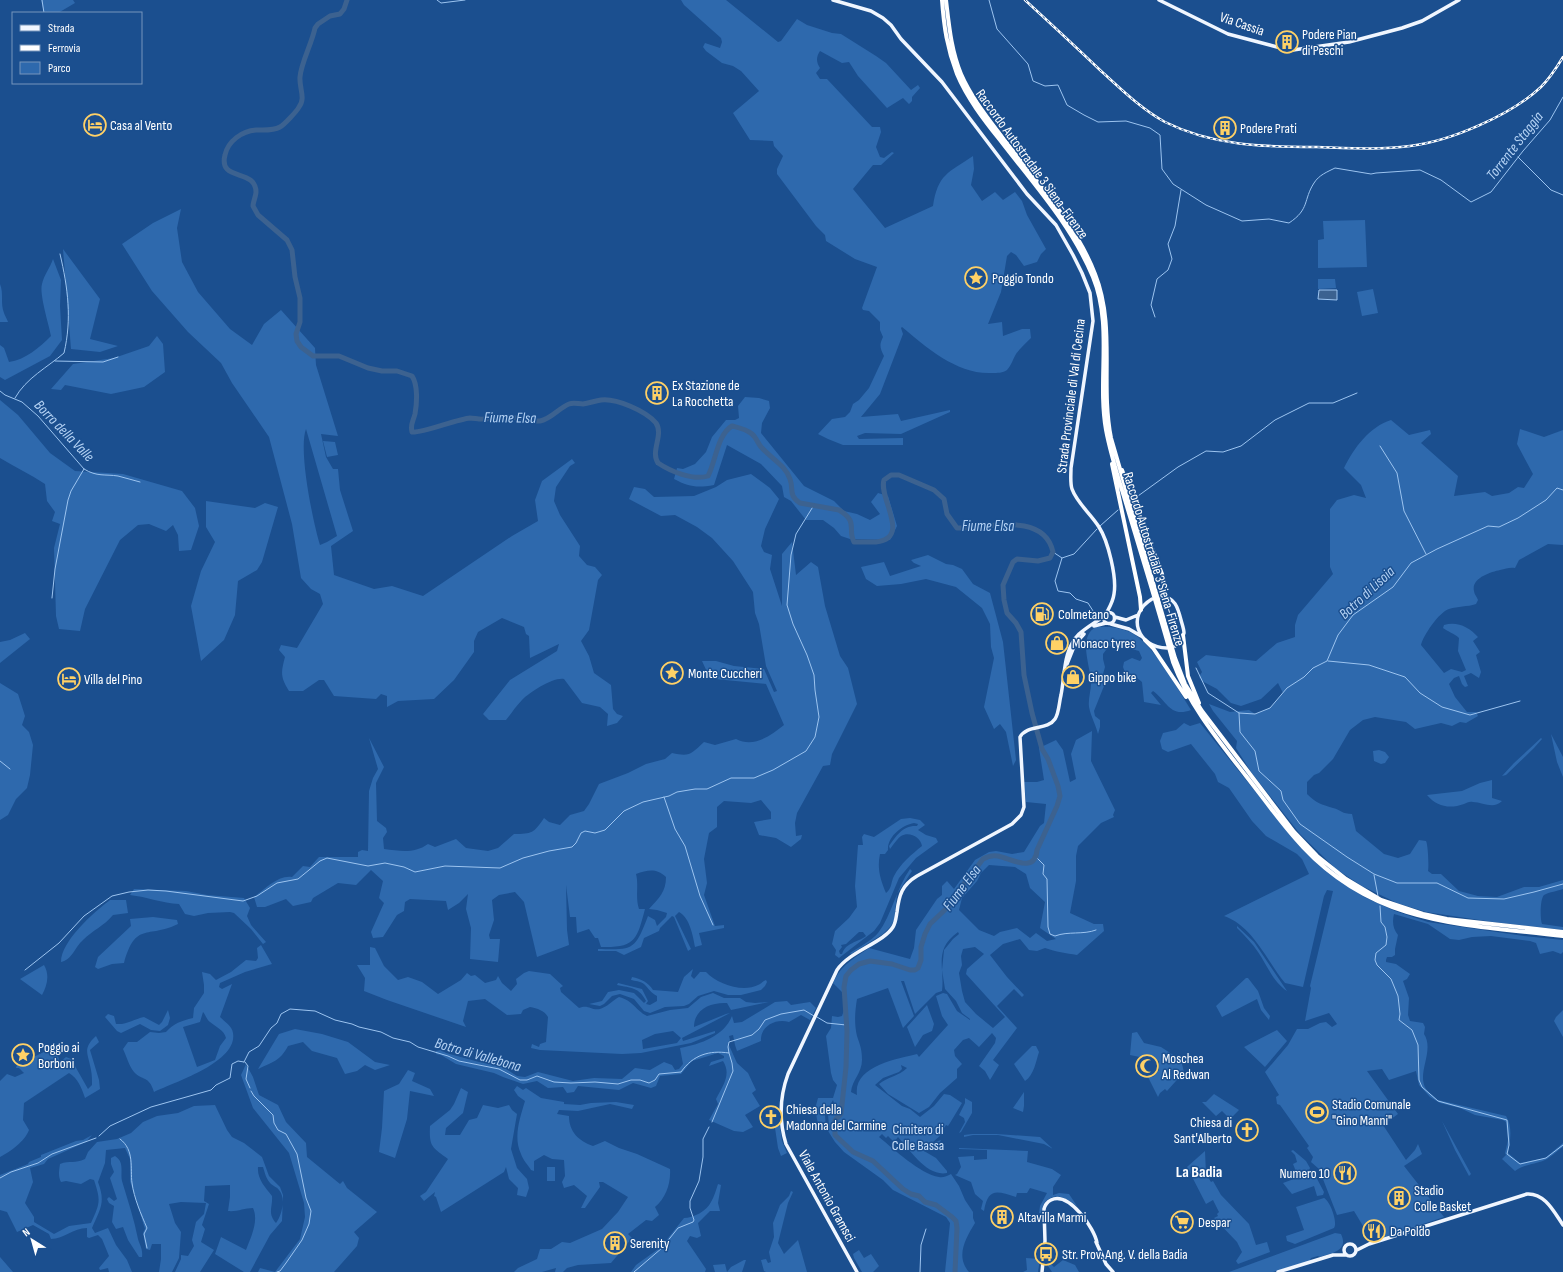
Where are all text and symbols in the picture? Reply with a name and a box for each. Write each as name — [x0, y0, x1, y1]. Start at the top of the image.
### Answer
street label: Via Cassia — [1217, 8, 1267, 40]
legend — [12, 12, 142, 84]
text: Strada — [48, 21, 75, 36]
place label: Podere Pian di Peschi — [1302, 26, 1357, 59]
building icon: Podere Pian di Peschi — [1274, 29, 1300, 55]
text: Ferrovia — [48, 41, 81, 56]
text: Parco — [48, 61, 71, 76]
street label: Raccordo Autostradale 3 Siena-Firenze — [972, 86, 1092, 242]
water label: Torrente Staggia — [1482, 108, 1548, 184]
hotel icon: Casa al Vento — [82, 112, 108, 138]
building icon: Podere Prati — [1212, 115, 1238, 141]
place label: Casa al Vento — [110, 117, 172, 134]
place label: Podere Prati — [1240, 120, 1297, 137]
place icon: Poggio Tondo — [963, 265, 989, 291]
place label: Poggio Tondo — [992, 270, 1054, 287]
street label: Strada Provinciale di Val di Cecina — [1053, 318, 1089, 474]
place label: Ex Stazione de La Rocchetta — [672, 377, 740, 410]
building icon: Ex Stazione de La Rocchetta — [644, 380, 670, 406]
water label: Borro della Valle — [30, 396, 98, 466]
water label: Fiume Elsa — [484, 408, 536, 428]
street label: Raccordo Autostradale 3 Siena-Firenze — [1119, 470, 1189, 648]
water label: Fiume Elsa — [962, 517, 1014, 536]
water label: Botro di Lisoia — [1335, 562, 1399, 624]
fuel station icon: Colmetano — [1029, 601, 1055, 627]
place label: Colmetano — [1058, 606, 1109, 623]
shop icon: Monaco tyres — [1044, 630, 1070, 656]
place label: Monaco tyres — [1072, 635, 1135, 652]
place icon: Monte Cuccheri — [659, 660, 685, 686]
shop icon: Gippo bike — [1060, 664, 1086, 690]
place label: Monte Cuccheri — [688, 665, 762, 682]
hotel icon: Villa del Pino — [56, 666, 82, 692]
place label: Gippo bike — [1088, 669, 1136, 686]
place label: Villa del Pino — [84, 671, 143, 688]
water label: Fiume Elsa — [939, 861, 985, 915]
water label: Botro di Vallebona — [433, 1034, 523, 1076]
place label: Poggio ai Borboni — [38, 1039, 79, 1072]
place icon: Poggio ai Borboni — [10, 1042, 36, 1068]
place label: Moschea Al Redwan — [1161, 1050, 1210, 1083]
mosque icon: Moschea Al Redwan — [1134, 1053, 1160, 1079]
place label: Stadio Comunale "Gino Manni" — [1332, 1096, 1411, 1129]
sports icon: Stadio Comunale "Gino Manni" — [1304, 1099, 1330, 1125]
place label: Chiesa della Madonna del Carmine — [786, 1101, 886, 1134]
church icon: Chiesa della Madonna del Carmine — [758, 1104, 784, 1130]
place label: Chiesa di Sant'Alberto — [1174, 1114, 1232, 1147]
church icon: Chiesa di Sant'Alberto — [1234, 1117, 1260, 1143]
park label: Cimitero di Colle Bassa — [892, 1121, 944, 1154]
street label: Viale Antonio Gramsci — [795, 1147, 859, 1245]
restaurant icon: Numero 10 — [1332, 1160, 1358, 1186]
district label: La Badia — [1176, 1163, 1222, 1182]
place label: Numero 10 — [1279, 1165, 1330, 1182]
place label: Stadio Colle Basket — [1414, 1182, 1471, 1215]
building icon: Stadio Colle Basket — [1386, 1185, 1412, 1211]
building icon: Altavilla Marmi — [989, 1204, 1015, 1230]
place label: Altavilla Marmi — [1017, 1209, 1086, 1226]
supermarket icon: Despar — [1169, 1209, 1195, 1235]
place label: Despar — [1198, 1214, 1231, 1231]
restaurant icon: Da Poldo — [1361, 1218, 1387, 1244]
north arrow — [12, 1220, 52, 1260]
place label: Da Poldo — [1390, 1223, 1431, 1240]
text: N — [20, 1225, 33, 1239]
building icon: Serenity — [602, 1230, 628, 1256]
place label: Serenity — [630, 1235, 670, 1252]
bus stop icon: Str. Prov. Ang. V. della Badia — [1033, 1241, 1059, 1267]
place label: Str. Prov. Ang. V. della Badia — [1062, 1246, 1188, 1263]

